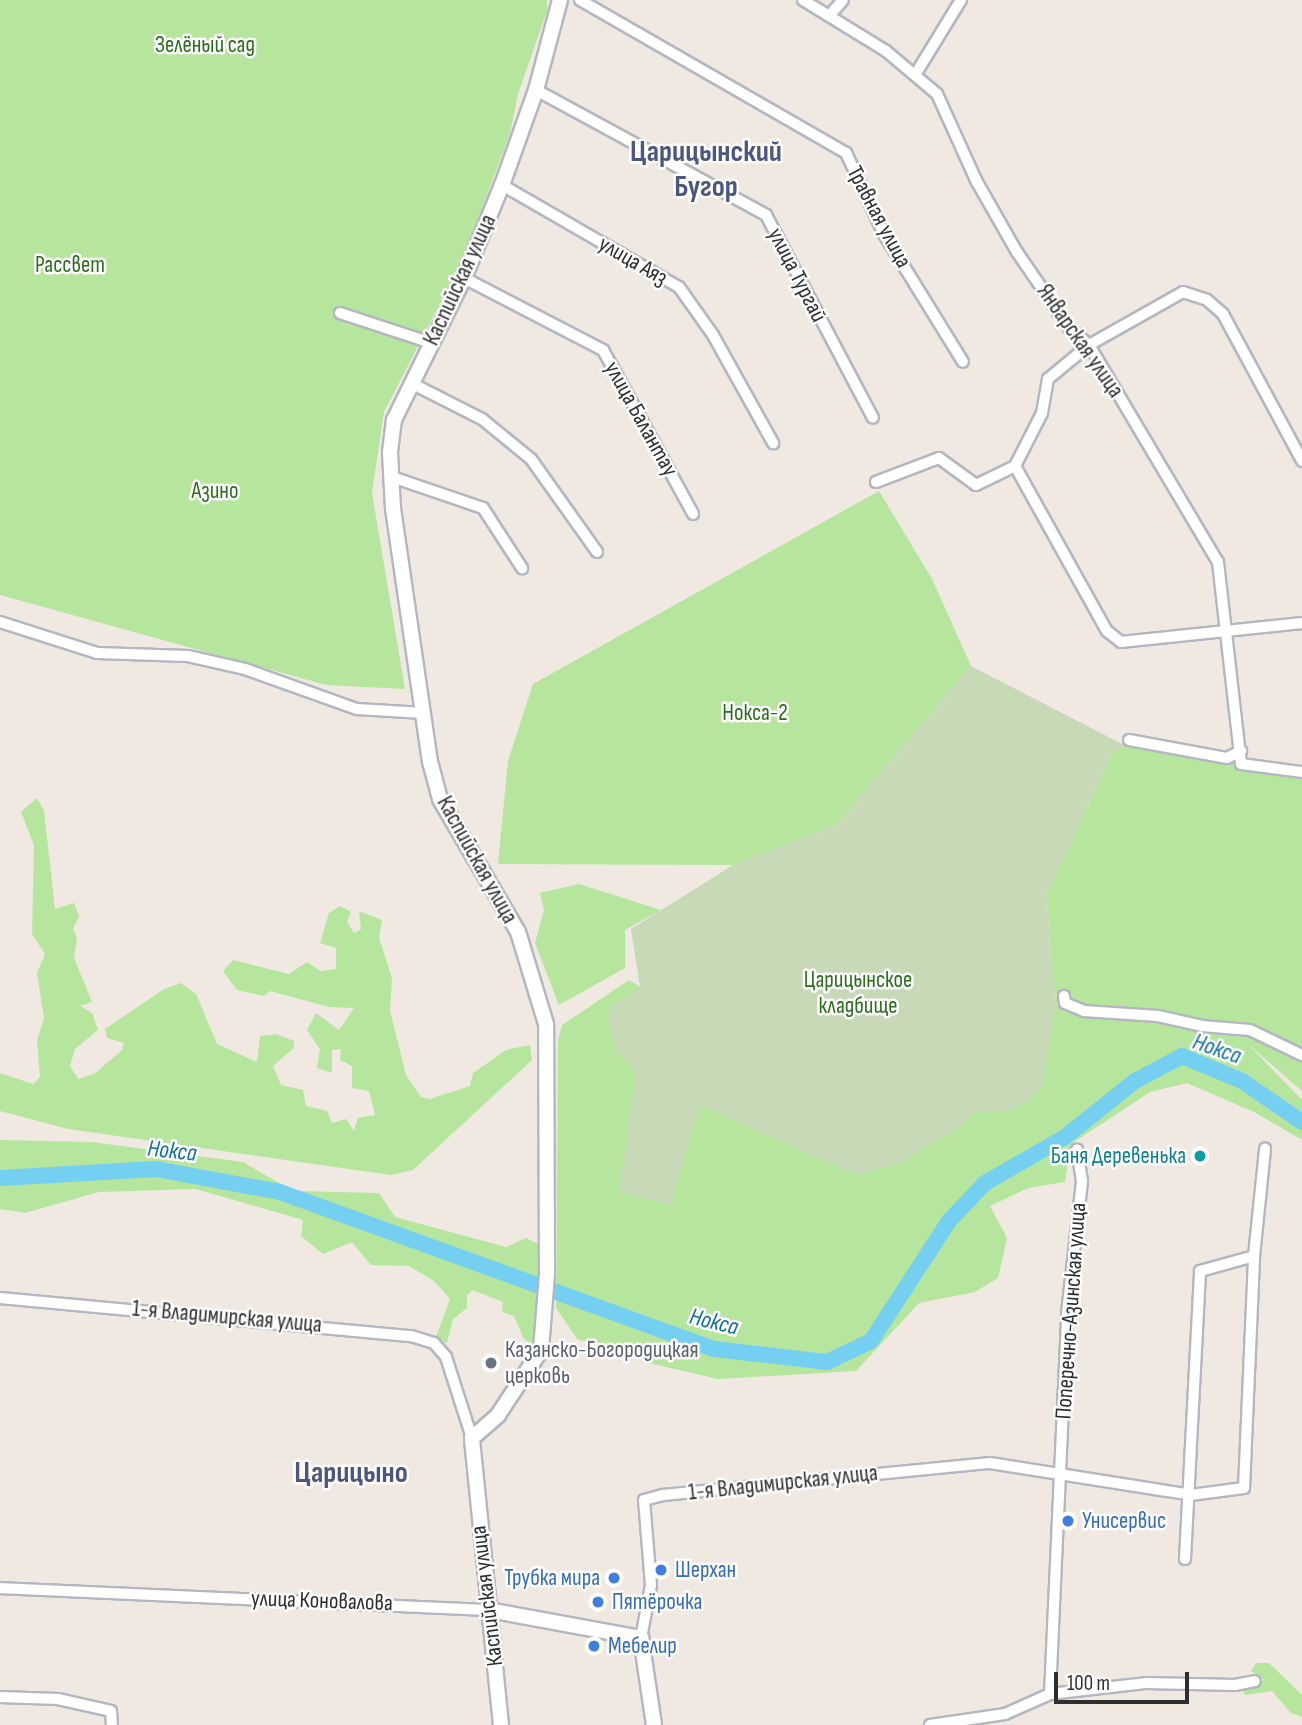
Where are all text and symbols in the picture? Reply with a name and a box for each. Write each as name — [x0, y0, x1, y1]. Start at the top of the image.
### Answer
park label: Зелёный сад — [155, 31, 255, 59]
district label: Царицынский Бугор — [630, 134, 782, 204]
street label: Травная улица — [841, 161, 917, 273]
street label: Каспийская улица — [418, 210, 502, 350]
street label: улица Тургай — [762, 223, 832, 327]
street label: улица Аяз — [593, 230, 673, 292]
park label: Рассвет — [35, 251, 105, 279]
street label: Январская улица — [1031, 279, 1129, 403]
street label: улица Балантау — [598, 357, 684, 481]
park label: Азино — [192, 477, 238, 505]
park label: Нокса-2 — [722, 699, 788, 727]
street label: Каспийская улица — [431, 791, 523, 929]
park label: Царицынское кладбище — [804, 966, 912, 1020]
water label: Нокса — [1189, 1027, 1245, 1071]
water label: Нокса — [146, 1134, 198, 1168]
place label: Баня Деревенька — [1051, 1142, 1186, 1170]
marker: Баня Деревенька — [1192, 1148, 1208, 1164]
street label: Поперечно-Азинская улица — [1050, 1202, 1092, 1420]
street label: 1-я Владимирская улица — [131, 1295, 323, 1339]
water label: Нокса — [687, 1302, 741, 1342]
place label: Казанско-Богородицкая церковь — [505, 1336, 699, 1390]
marker: Казанско-Богородицкая церковь — [483, 1355, 499, 1371]
district label: Царицыно — [294, 1455, 408, 1491]
street label: 1-я Владимирская улица — [687, 1459, 879, 1507]
place label: Унисервис — [1082, 1507, 1166, 1535]
marker: Унисервис — [1060, 1513, 1076, 1529]
street label: Каспийская улица — [465, 1524, 509, 1668]
place label: Шерхан — [675, 1556, 736, 1584]
marker: Шерхан — [653, 1562, 669, 1578]
place label: Трубка мира — [504, 1564, 600, 1592]
marker: Трубка мира — [606, 1570, 622, 1586]
street label: улица Коновалова — [251, 1585, 393, 1617]
place label: Пятёрочка — [612, 1588, 702, 1616]
marker: Пятёрочка — [590, 1594, 606, 1610]
place label: Мебелир — [608, 1632, 677, 1660]
marker: Мебелир — [586, 1638, 602, 1654]
scale bar — [1057, 1658, 1192, 1702]
text: 100 m — [1067, 1671, 1110, 1696]

